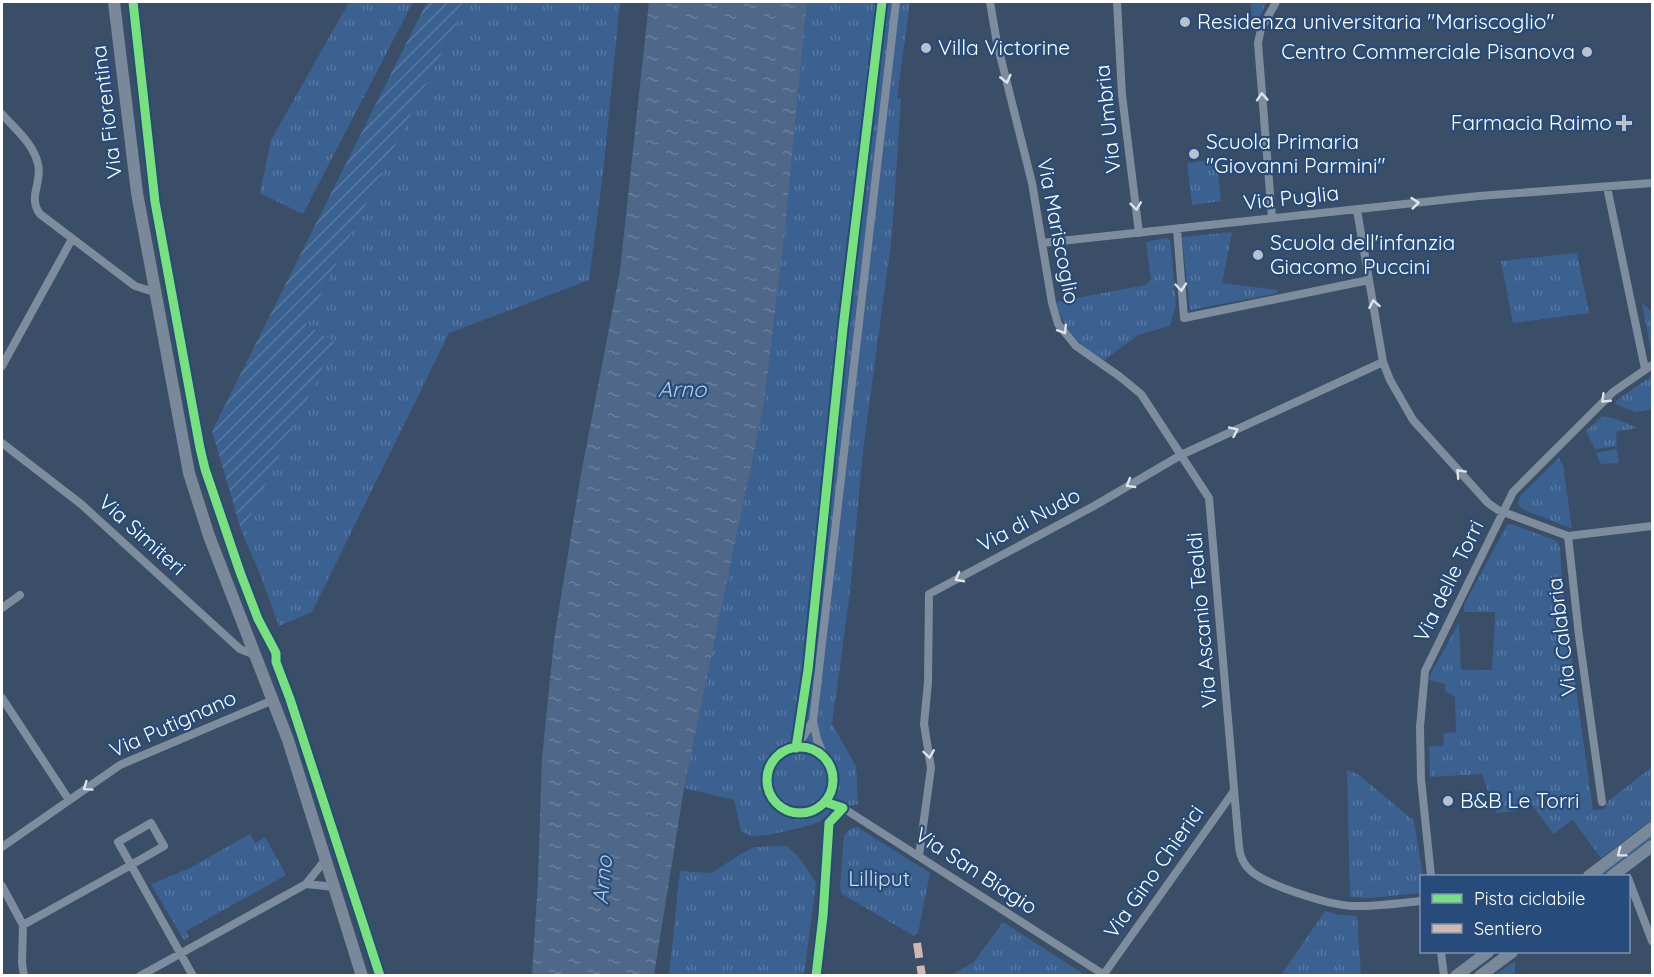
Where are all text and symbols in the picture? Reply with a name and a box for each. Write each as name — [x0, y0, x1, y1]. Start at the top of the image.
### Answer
place label: Residenza universitaria "Mariscoglio" — [1197, 8, 1554, 34]
marker: Residenza universitaria "Mariscoglio" — [1178, 15, 1192, 29]
place label: Villa Victorine — [938, 34, 1070, 60]
place label: Centro Commerciale Pisanova — [1281, 38, 1575, 64]
marker: Villa Victorine — [919, 41, 933, 55]
street label: Via Fiorentina — [85, 44, 127, 180]
marker: Centro Commerciale Pisanova — [1580, 45, 1594, 59]
street label: Via Umbria — [1088, 64, 1126, 175]
one-way arrow — [999, 74, 1012, 84]
one-way arrow — [1255, 93, 1268, 102]
place label: Farmacia Raimo — [1451, 109, 1612, 135]
marker: Farmacia Raimo — [1617, 116, 1631, 130]
place label: Scuola Primaria "Giovanni Parmini" — [1206, 128, 1386, 178]
marker: Scuola Primaria "Giovanni Parmini" — [1187, 147, 1201, 161]
street label: Via Mariscoglio — [1032, 156, 1086, 306]
street label: Via Puglia — [1242, 179, 1340, 215]
one-way arrow — [1411, 198, 1420, 210]
one-way arrow — [1129, 201, 1142, 211]
place label: Scuola dell'infanzia Giacomo Puccini — [1270, 229, 1455, 279]
marker: Scuola dell'infanzia Giacomo Puccini — [1251, 248, 1265, 262]
one-way arrow — [1175, 283, 1188, 292]
one-way arrow — [1368, 299, 1380, 309]
one-way arrow — [1056, 324, 1068, 334]
water label: Arno — [658, 375, 708, 403]
one-way arrow — [1602, 392, 1612, 403]
one-way arrow — [1227, 426, 1238, 438]
one-way arrow — [1456, 469, 1467, 480]
one-way arrow — [1126, 477, 1136, 489]
street label: Via di Nudo — [973, 481, 1084, 557]
street label: Via Simiteri — [94, 488, 192, 580]
street label: Via delle Torri — [1407, 516, 1489, 646]
street label: Via Ascanio Tealdi — [1180, 531, 1222, 709]
one-way arrow — [955, 571, 965, 582]
street label: Via Calabria — [1541, 577, 1581, 698]
street label: Via Putignano — [105, 684, 240, 763]
one-way arrow — [923, 749, 935, 758]
one-way arrow — [83, 780, 94, 791]
place label: B&B Le Torri — [1460, 787, 1580, 813]
marker: B&B Le Torri — [1441, 794, 1455, 808]
street label: Via Gino Chierici — [1098, 800, 1209, 943]
street label: Via San Biagio — [911, 821, 1043, 919]
one-way arrow — [1616, 845, 1627, 856]
water label: Arno — [586, 853, 618, 905]
park label: Lilliput — [848, 865, 910, 891]
legend — [1420, 875, 1630, 953]
text: Pista ciclabile — [1474, 887, 1585, 910]
text: Sentiero — [1474, 917, 1542, 940]

